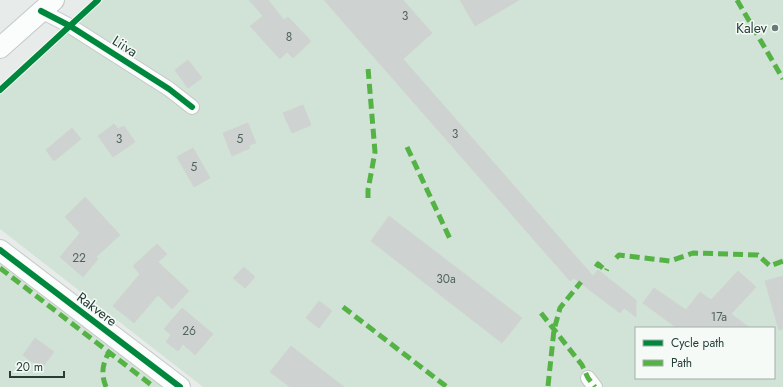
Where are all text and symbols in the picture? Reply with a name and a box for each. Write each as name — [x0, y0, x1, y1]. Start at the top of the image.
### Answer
house number: 3 — [402, 7, 409, 25]
place label: Kalev — [736, 18, 768, 38]
marker: Kalev — [770, 23, 780, 33]
house number: 8 — [286, 28, 292, 46]
street label: Liiva — [108, 31, 142, 61]
house number: 3 — [452, 125, 459, 143]
house number: 3 — [116, 130, 123, 148]
house number: 5 — [237, 130, 244, 148]
house number: 5 — [191, 158, 198, 176]
house number: 22 — [72, 249, 86, 267]
house number: 30a — [436, 270, 456, 288]
street label: Rakvere — [73, 287, 121, 331]
house number: 17a — [711, 308, 727, 326]
house number: 26 — [182, 322, 196, 340]
legend — [635, 327, 775, 379]
text: Cycle path — [671, 334, 724, 352]
scale bar — [10, 353, 64, 379]
text: Path — [671, 354, 692, 372]
text: 20 m — [16, 358, 43, 376]

